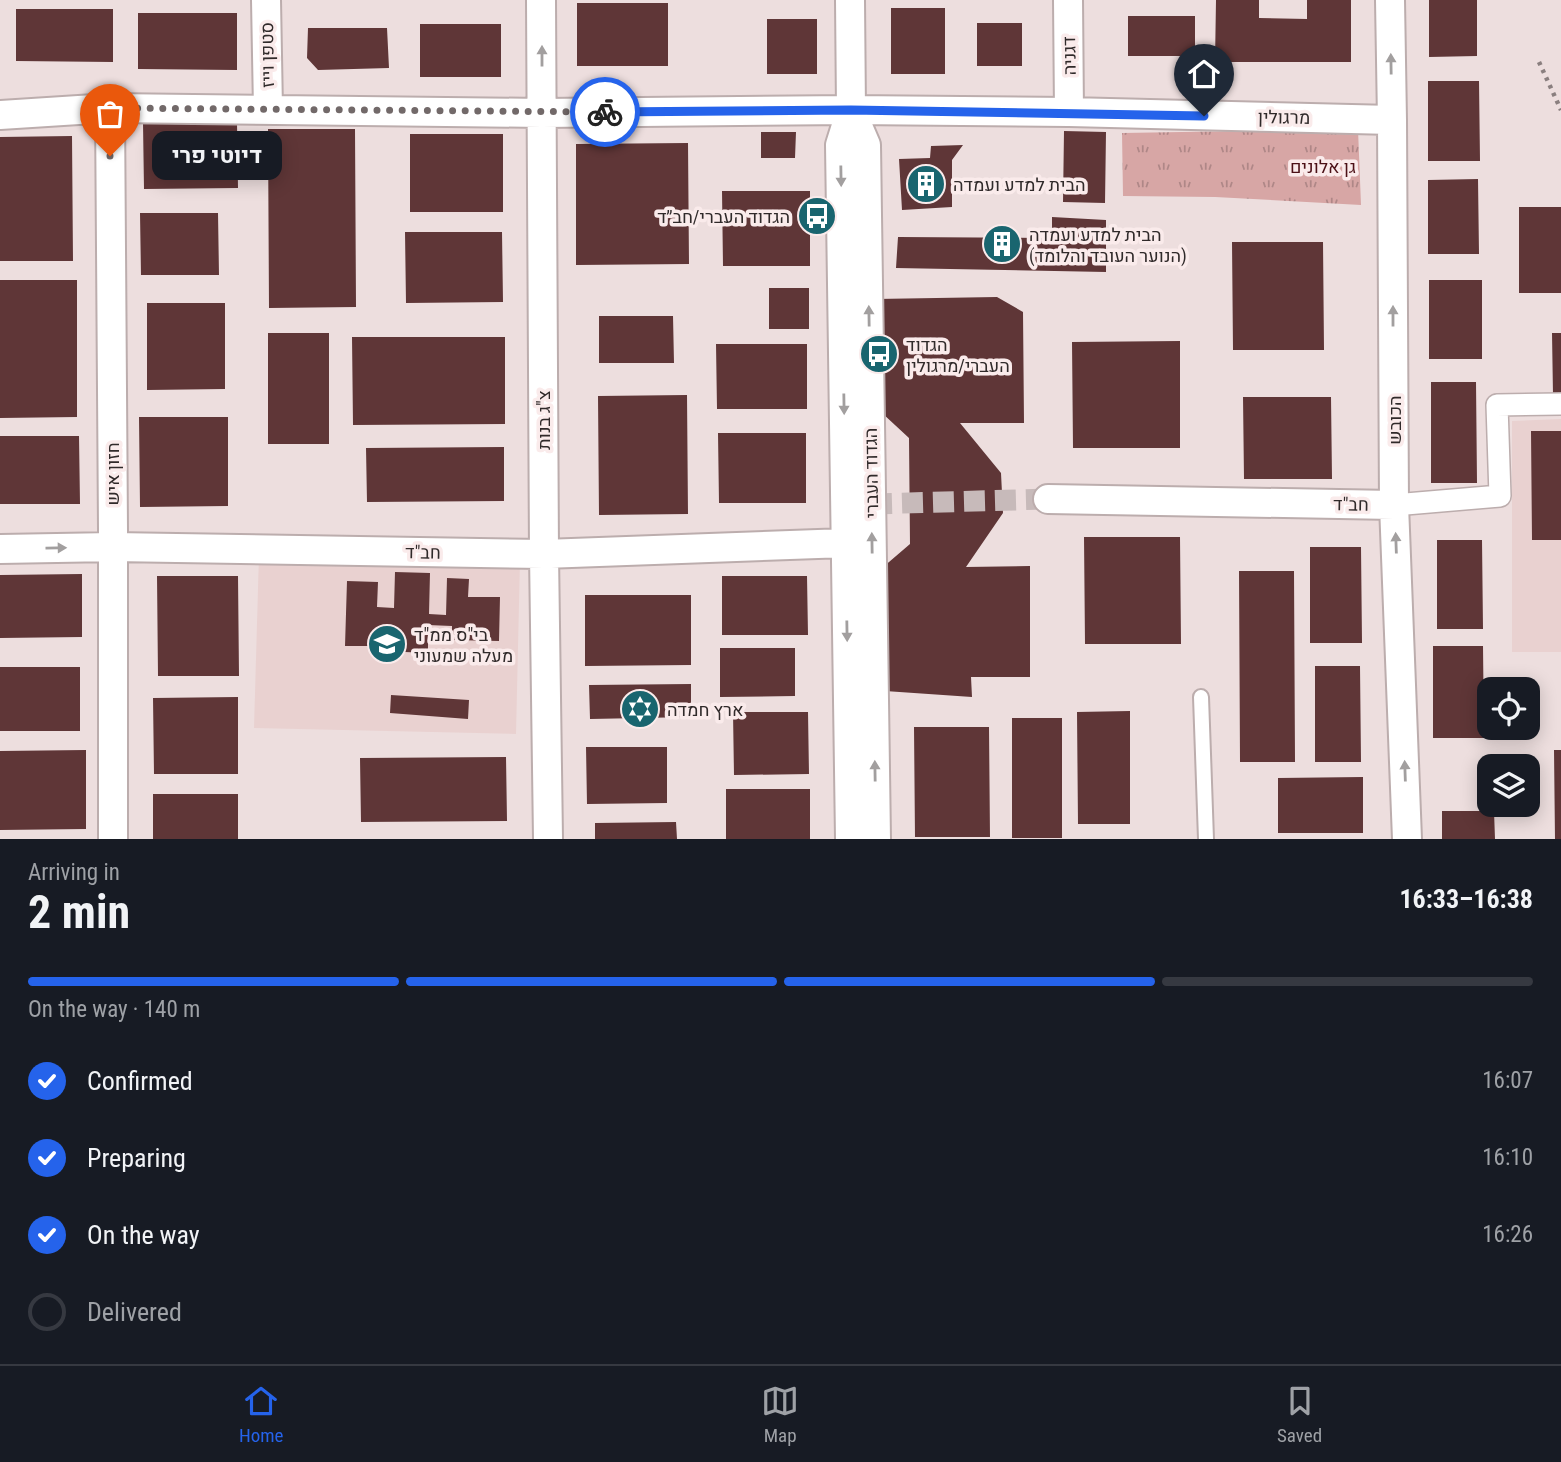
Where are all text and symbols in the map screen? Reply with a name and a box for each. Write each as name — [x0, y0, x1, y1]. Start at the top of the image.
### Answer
street label: סטפן וייז — [256, 22, 278, 88]
street label: דגניה — [1058, 36, 1080, 76]
pin — [1174, 44, 1234, 116]
one-way arrow — [536, 45, 548, 67]
one-way arrow — [1385, 53, 1397, 75]
icon: home — [1185, 55, 1223, 93]
courier — [570, 77, 640, 147]
pin — [80, 84, 140, 156]
icon: bike — [586, 93, 624, 131]
icon: bag — [91, 95, 129, 133]
street label: מרגולין — [1258, 106, 1310, 128]
callout: דיוטי פרי — [152, 132, 282, 180]
text: דיוטי פרי — [172, 142, 262, 169]
park label: גן אלונים — [1290, 156, 1356, 177]
building icon: הבית למדע ועמדה — [905, 163, 947, 205]
one-way arrow — [835, 165, 846, 187]
place label: הבית למדע ועמדה — [953, 174, 1086, 195]
bus stop icon: הגדוד העברי/חב״ד — [796, 195, 838, 237]
place label: הגדוד העברי/חב״ד — [657, 206, 790, 227]
building icon: הבית למדע ועמדה (הנוער העובד והלומד) — [981, 223, 1023, 265]
place label: הבית למדע ועמדה (הנוער העובד והלומד) — [1029, 224, 1187, 267]
one-way arrow — [863, 305, 875, 327]
one-way arrow — [1387, 305, 1399, 327]
bus stop icon: הגדוד העברי/מרגולין — [858, 333, 900, 375]
place label: הגדוד העברי/מרגולין — [906, 334, 1010, 376]
street label: צ"ג בנות — [533, 390, 554, 450]
one-way arrow — [838, 393, 850, 415]
street label: הכובש — [1384, 395, 1405, 445]
street label: הגדוד העברי — [860, 428, 882, 518]
street label: חזון איש — [102, 442, 123, 506]
street label: חב"ד — [1333, 493, 1369, 515]
one-way arrow — [866, 532, 878, 554]
one-way arrow — [1390, 532, 1401, 554]
street label: חב"ד — [405, 541, 441, 563]
one-way arrow — [46, 542, 68, 554]
one-way arrow — [841, 620, 853, 642]
school or university icon: בי"ס ממ"ד מעלה שמעוני — [366, 623, 408, 665]
place label: בי"ס ממ"ד מעלה שמעוני — [414, 624, 513, 666]
map controls — [1477, 677, 1540, 817]
button: locate — [1477, 677, 1540, 740]
synagogue icon: ארץ חמדה — [619, 688, 661, 730]
place label: ארץ חמדה — [667, 699, 743, 720]
button: layers — [1477, 754, 1540, 817]
one-way arrow — [869, 760, 881, 782]
one-way arrow — [1399, 760, 1410, 782]
text: Arriving in — [28, 859, 120, 886]
text: 16:33–16:38 — [1399, 884, 1533, 914]
text: 2 min — [28, 885, 130, 939]
text: On the way · 140 m — [28, 996, 200, 1023]
icon: check — [28, 1062, 66, 1100]
text: Confirmed — [87, 1066, 193, 1096]
text: 16:07 — [1482, 1067, 1533, 1094]
icon: check — [28, 1139, 66, 1177]
text: Preparing — [87, 1143, 186, 1173]
text: 16:10 — [1482, 1144, 1533, 1171]
icon: check — [28, 1216, 66, 1254]
text: On the way — [87, 1220, 200, 1250]
text: 16:26 — [1482, 1221, 1533, 1248]
text: Delivered — [87, 1297, 182, 1327]
tab: Home — [239, 1382, 283, 1447]
tab: Map — [761, 1382, 799, 1447]
tab: Saved — [1277, 1382, 1322, 1447]

